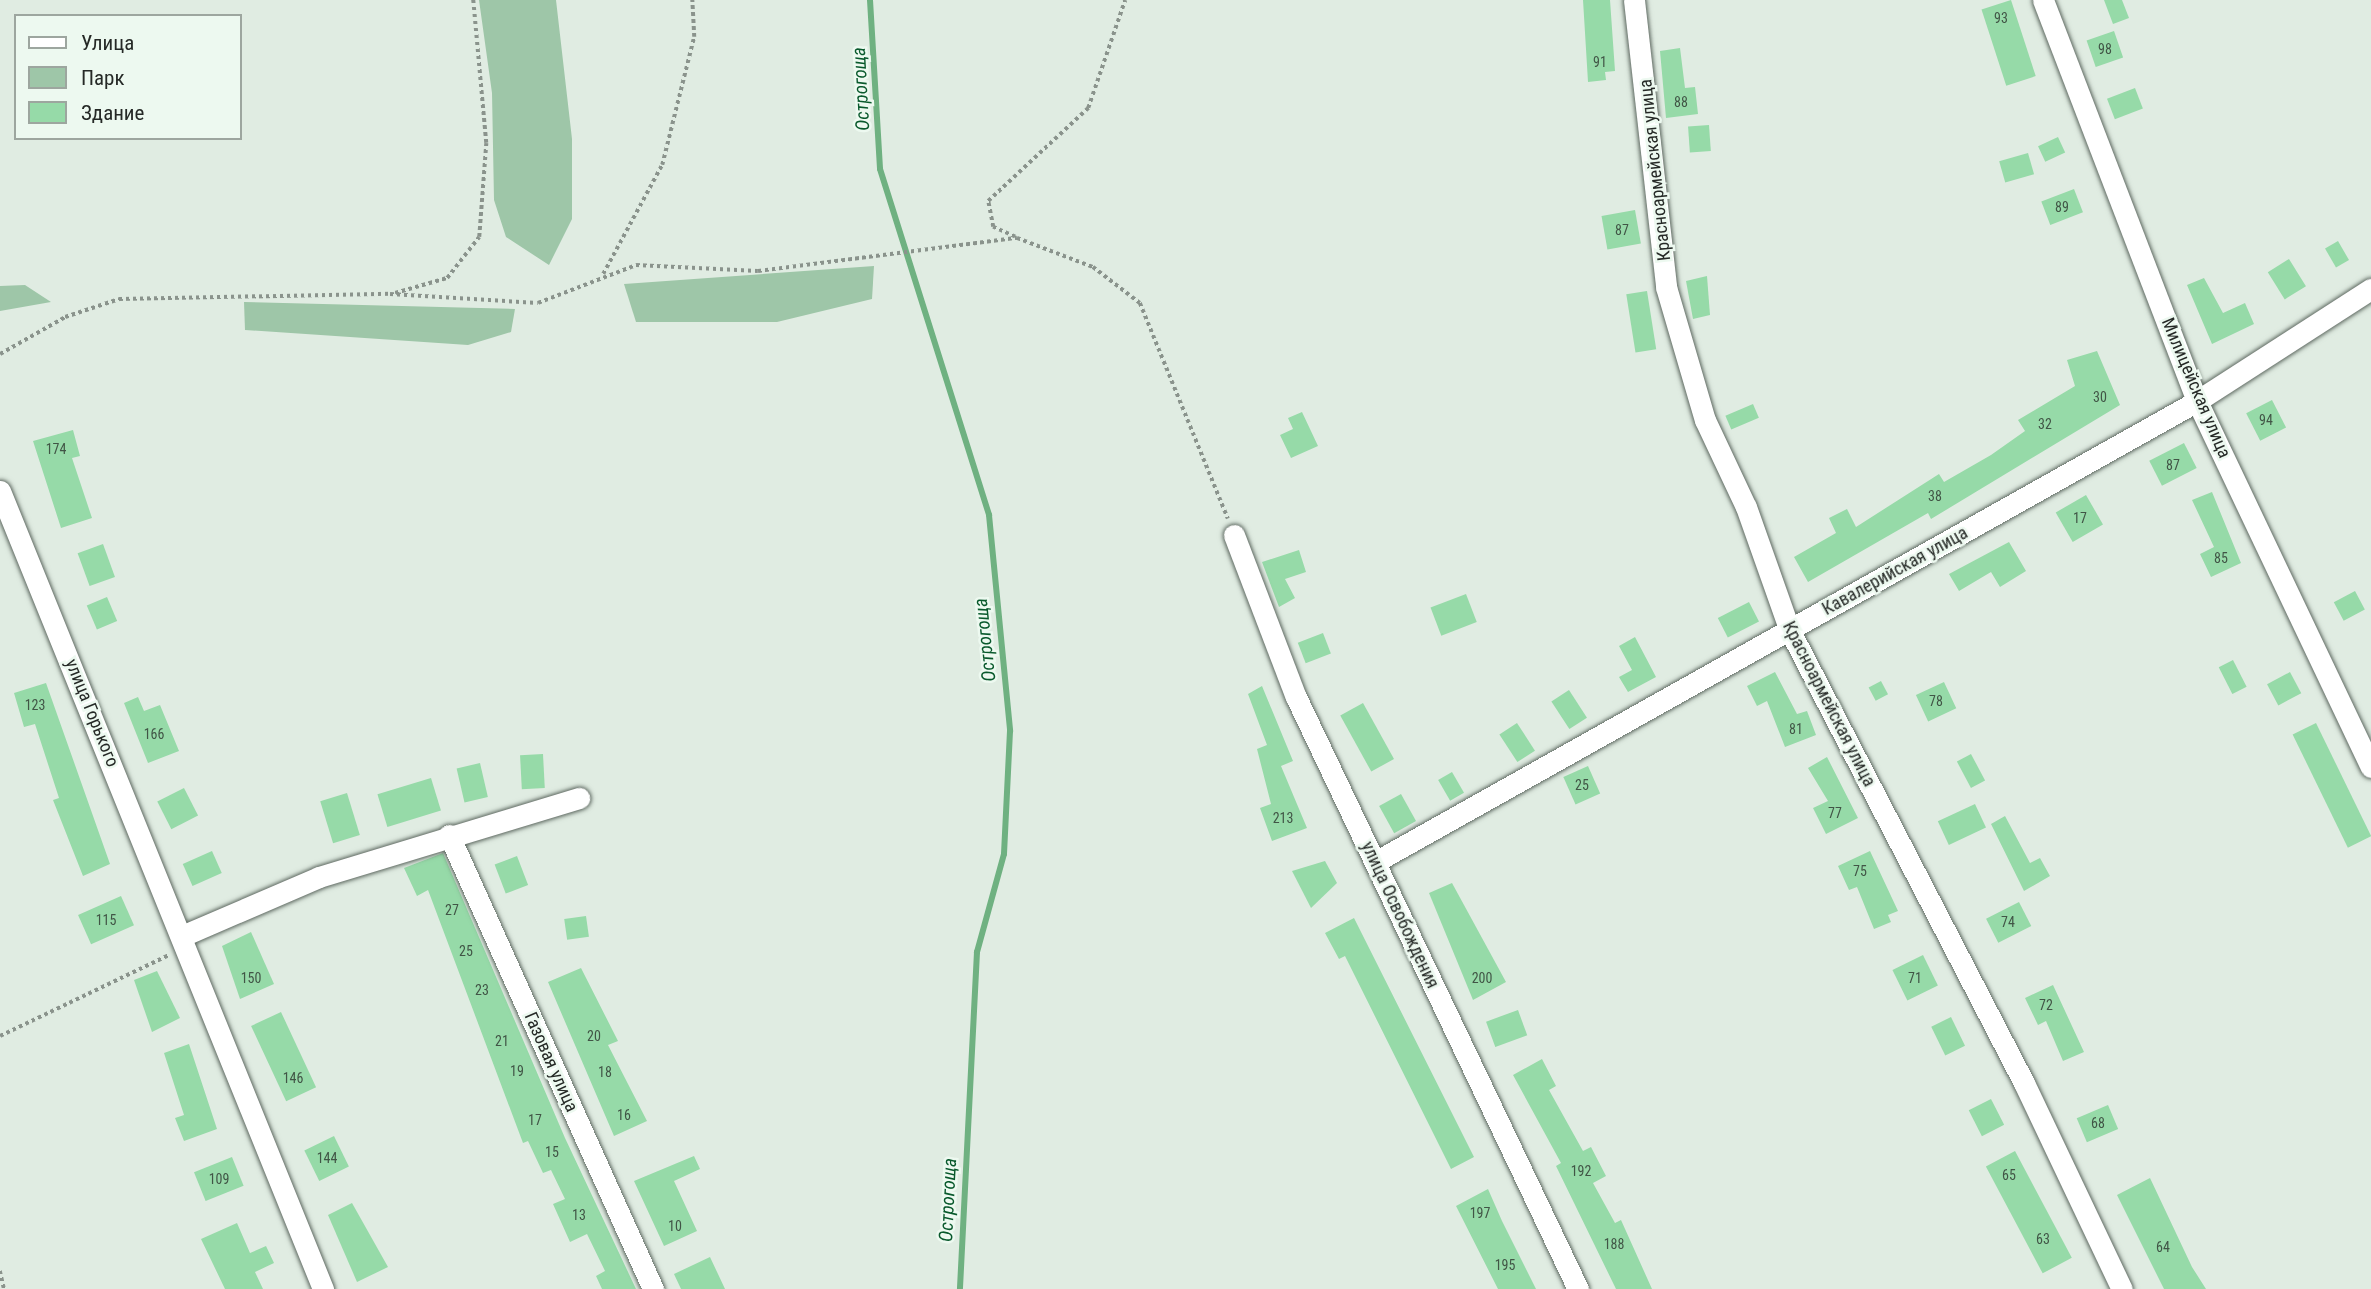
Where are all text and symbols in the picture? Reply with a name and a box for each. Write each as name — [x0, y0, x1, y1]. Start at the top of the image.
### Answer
house number: 93 — [1994, 10, 2008, 26]
legend — [14, 14, 242, 140]
text: Улица — [81, 31, 134, 55]
house number: 98 — [2098, 41, 2112, 57]
water label: Острогоща — [847, 47, 875, 131]
house number: 91 — [1593, 54, 1607, 70]
text: Парк — [81, 66, 125, 90]
street label: Красноармейская улица — [1635, 78, 1675, 262]
house number: 88 — [1674, 94, 1688, 110]
text: Здание — [81, 101, 144, 125]
house number: 89 — [2055, 199, 2069, 215]
house number: 87 — [1615, 222, 1629, 238]
street label: Милицейская улица — [2157, 315, 2235, 461]
house number: 30 — [2093, 389, 2107, 405]
house number: 94 — [2259, 412, 2273, 428]
house number: 32 — [2038, 416, 2052, 432]
house number: 174 — [46, 441, 66, 457]
house number: 87 — [2166, 457, 2180, 473]
house number: 38 — [1928, 488, 1942, 504]
house number: 17 — [2073, 510, 2087, 526]
street label: Кавалерийская улица — [1818, 522, 1972, 620]
house number: 85 — [2214, 550, 2228, 566]
water label: Острогоща — [969, 597, 1001, 683]
street label: Красноармейская улица — [1778, 618, 1880, 790]
street label: улица Горького — [61, 656, 123, 770]
house number: 78 — [1929, 693, 1943, 709]
house number: 123 — [25, 697, 45, 713]
house number: 81 — [1789, 721, 1803, 737]
house number: 166 — [144, 726, 164, 742]
house number: 25 — [1575, 777, 1589, 793]
house number: 77 — [1828, 805, 1842, 821]
house number: 213 — [1273, 810, 1293, 826]
street label: улица Освобождения — [1357, 838, 1443, 992]
house number: 75 — [1853, 863, 1867, 879]
house number: 27 — [445, 902, 459, 918]
house number: 115 — [96, 912, 116, 928]
house number: 74 — [2001, 914, 2015, 930]
house number: 25 — [459, 943, 473, 959]
house number: 150 — [241, 970, 261, 986]
house number: 200 — [1472, 970, 1492, 986]
house number: 71 — [1908, 970, 1922, 986]
house number: 23 — [475, 982, 489, 998]
house number: 72 — [2039, 997, 2053, 1013]
street label: Газовая улица — [519, 1009, 583, 1115]
house number: 20 — [587, 1028, 601, 1044]
house number: 21 — [495, 1033, 509, 1049]
house number: 19 — [510, 1063, 524, 1079]
house number: 18 — [598, 1064, 612, 1080]
house number: 146 — [283, 1070, 303, 1086]
house number: 16 — [617, 1107, 631, 1123]
house number: 17 — [528, 1112, 542, 1128]
house number: 68 — [2091, 1115, 2105, 1131]
house number: 15 — [545, 1144, 559, 1160]
house number: 144 — [317, 1150, 337, 1166]
water label: Острогоща — [934, 1158, 962, 1242]
house number: 192 — [1571, 1163, 1591, 1179]
house number: 65 — [2002, 1167, 2016, 1183]
house number: 109 — [209, 1171, 229, 1187]
house number: 197 — [1470, 1205, 1490, 1221]
house number: 13 — [572, 1207, 586, 1223]
house number: 10 — [668, 1218, 682, 1234]
house number: 63 — [2036, 1231, 2050, 1247]
house number: 188 — [1604, 1236, 1624, 1252]
house number: 64 — [2156, 1239, 2170, 1255]
house number: 195 — [1495, 1257, 1515, 1273]

